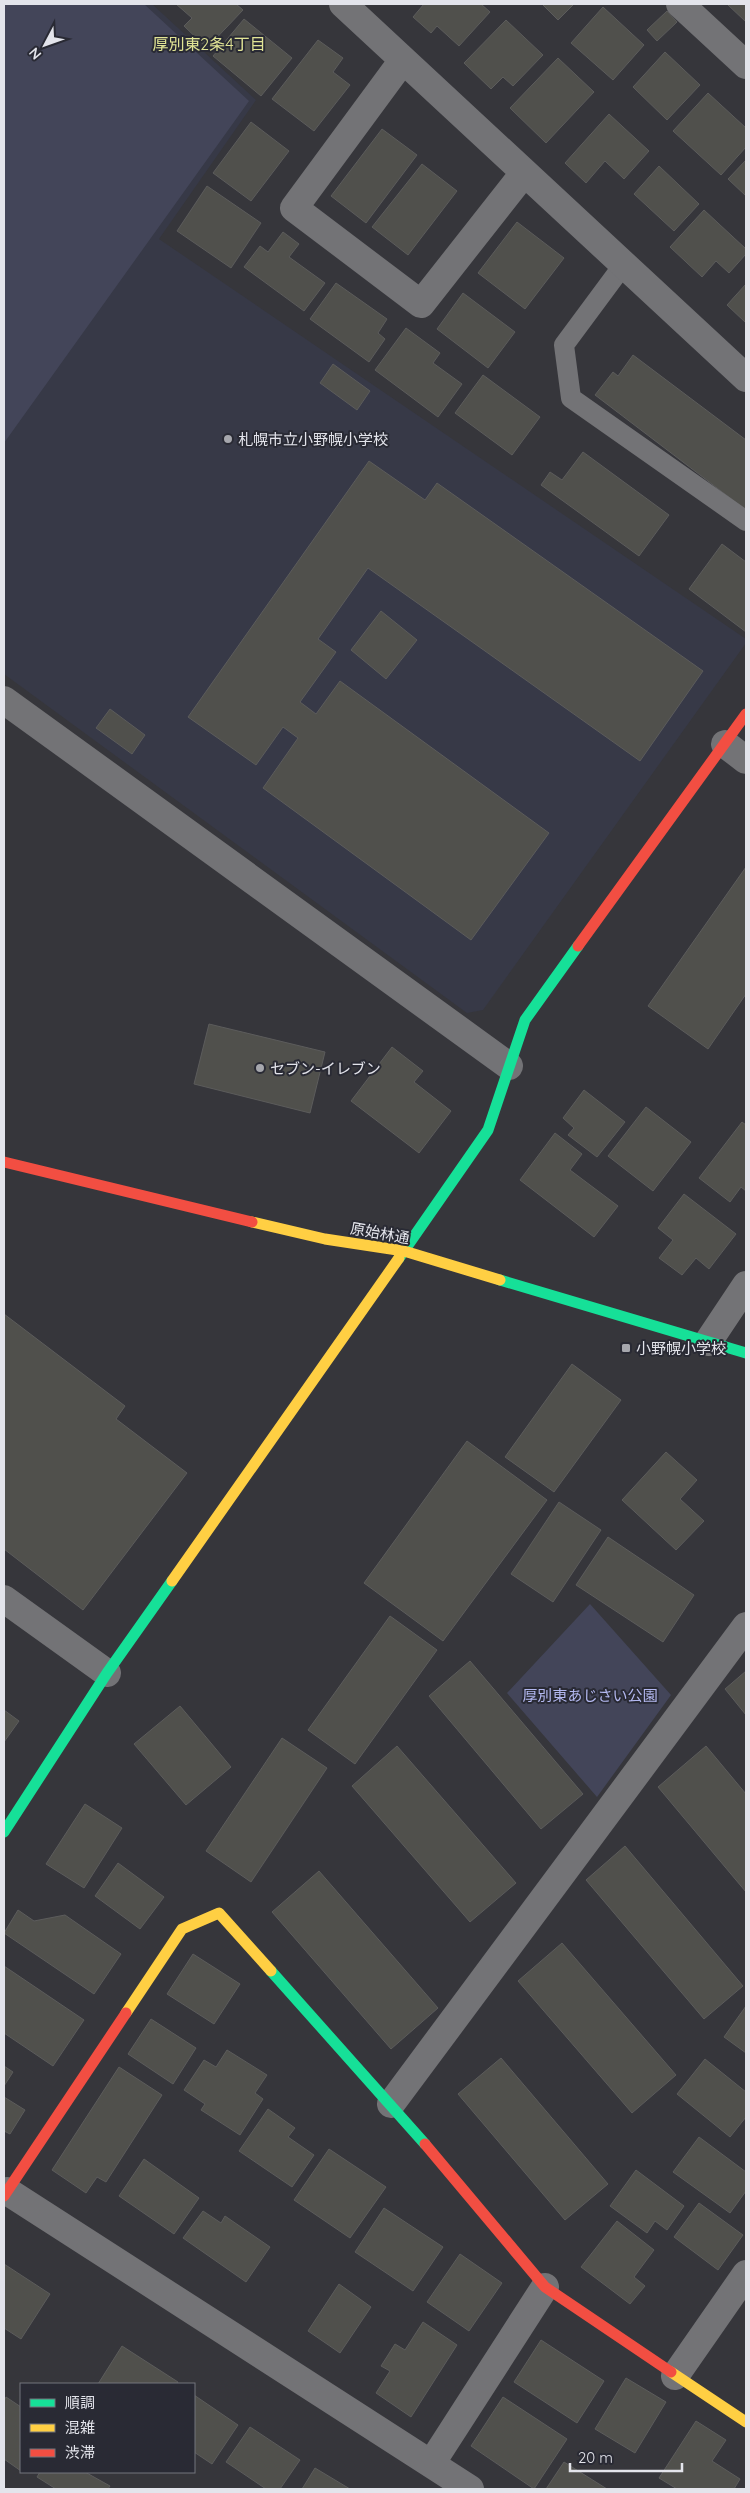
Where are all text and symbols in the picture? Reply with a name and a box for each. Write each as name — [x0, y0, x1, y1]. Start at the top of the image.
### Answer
north arrow — [20, 20, 70, 70]
district label: 厚別東2条4丁目 — [152, 34, 266, 54]
text: N — [25, 44, 45, 63]
place label: 札幌市立小野幌小学校 — [238, 430, 388, 449]
marker: 札幌市立小野幌小学校 — [222, 433, 234, 445]
place label: セブン-イレブン — [270, 1059, 381, 1078]
marker: セブン-イレブン — [254, 1062, 266, 1074]
street label: 原始林通 — [349, 1218, 411, 1248]
place label: 小野幌小学校 — [636, 1339, 726, 1358]
marker: 小野幌小学校 — [620, 1342, 632, 1354]
park label: 厚別東あじさい公園 — [522, 1686, 658, 1705]
legend — [20, 2383, 195, 2473]
text: 順調 — [65, 2393, 95, 2412]
text: 混雑 — [65, 2418, 95, 2437]
scale bar — [570, 2440, 682, 2472]
text: 渋滞 — [65, 2443, 95, 2462]
text: 20 m — [578, 2448, 613, 2467]

